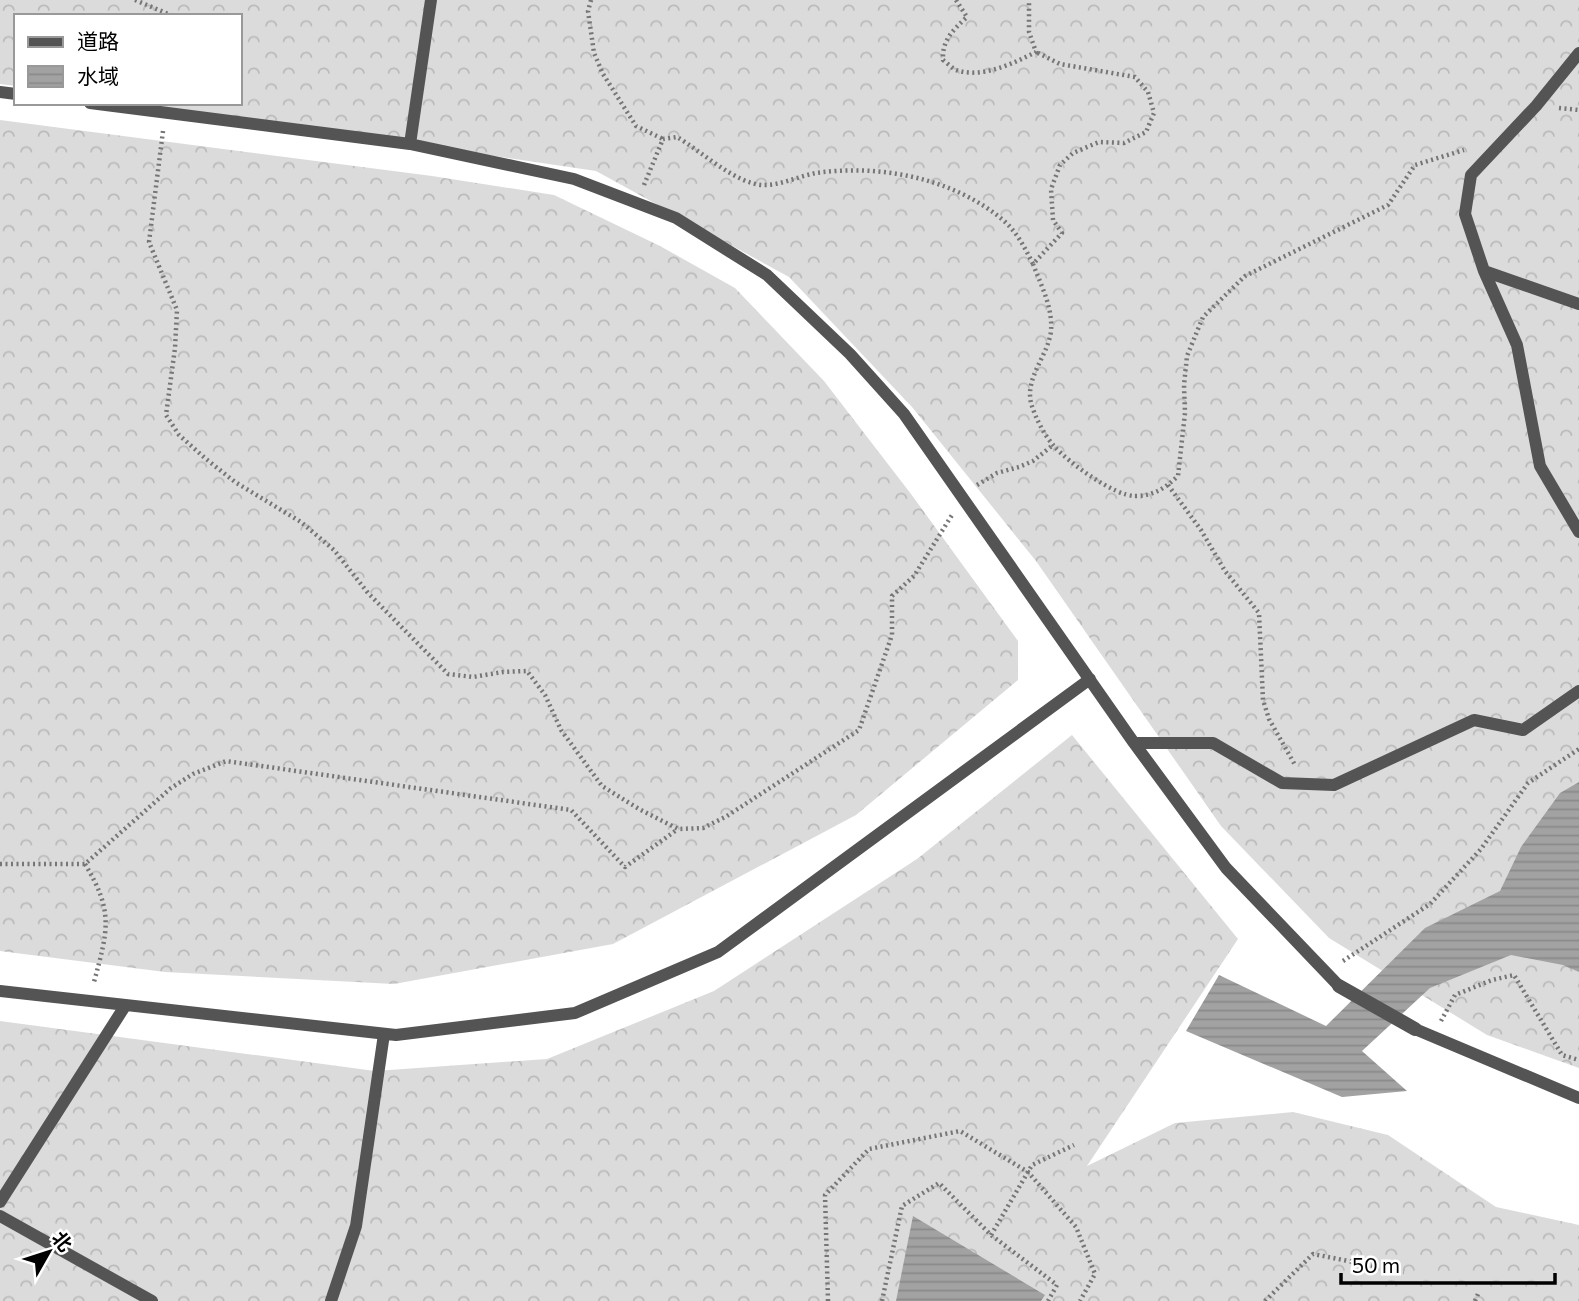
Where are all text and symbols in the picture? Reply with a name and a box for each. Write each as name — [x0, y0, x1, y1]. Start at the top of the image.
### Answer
legend — [14, 14, 242, 105]
text: 道路 — [77, 28, 119, 53]
text: 水域 — [77, 63, 119, 88]
north arrow — [14, 1217, 84, 1287]
text: 北 — [48, 1226, 78, 1256]
scale bar — [1341, 1242, 1554, 1286]
text: 50 m — [1352, 1252, 1400, 1277]

